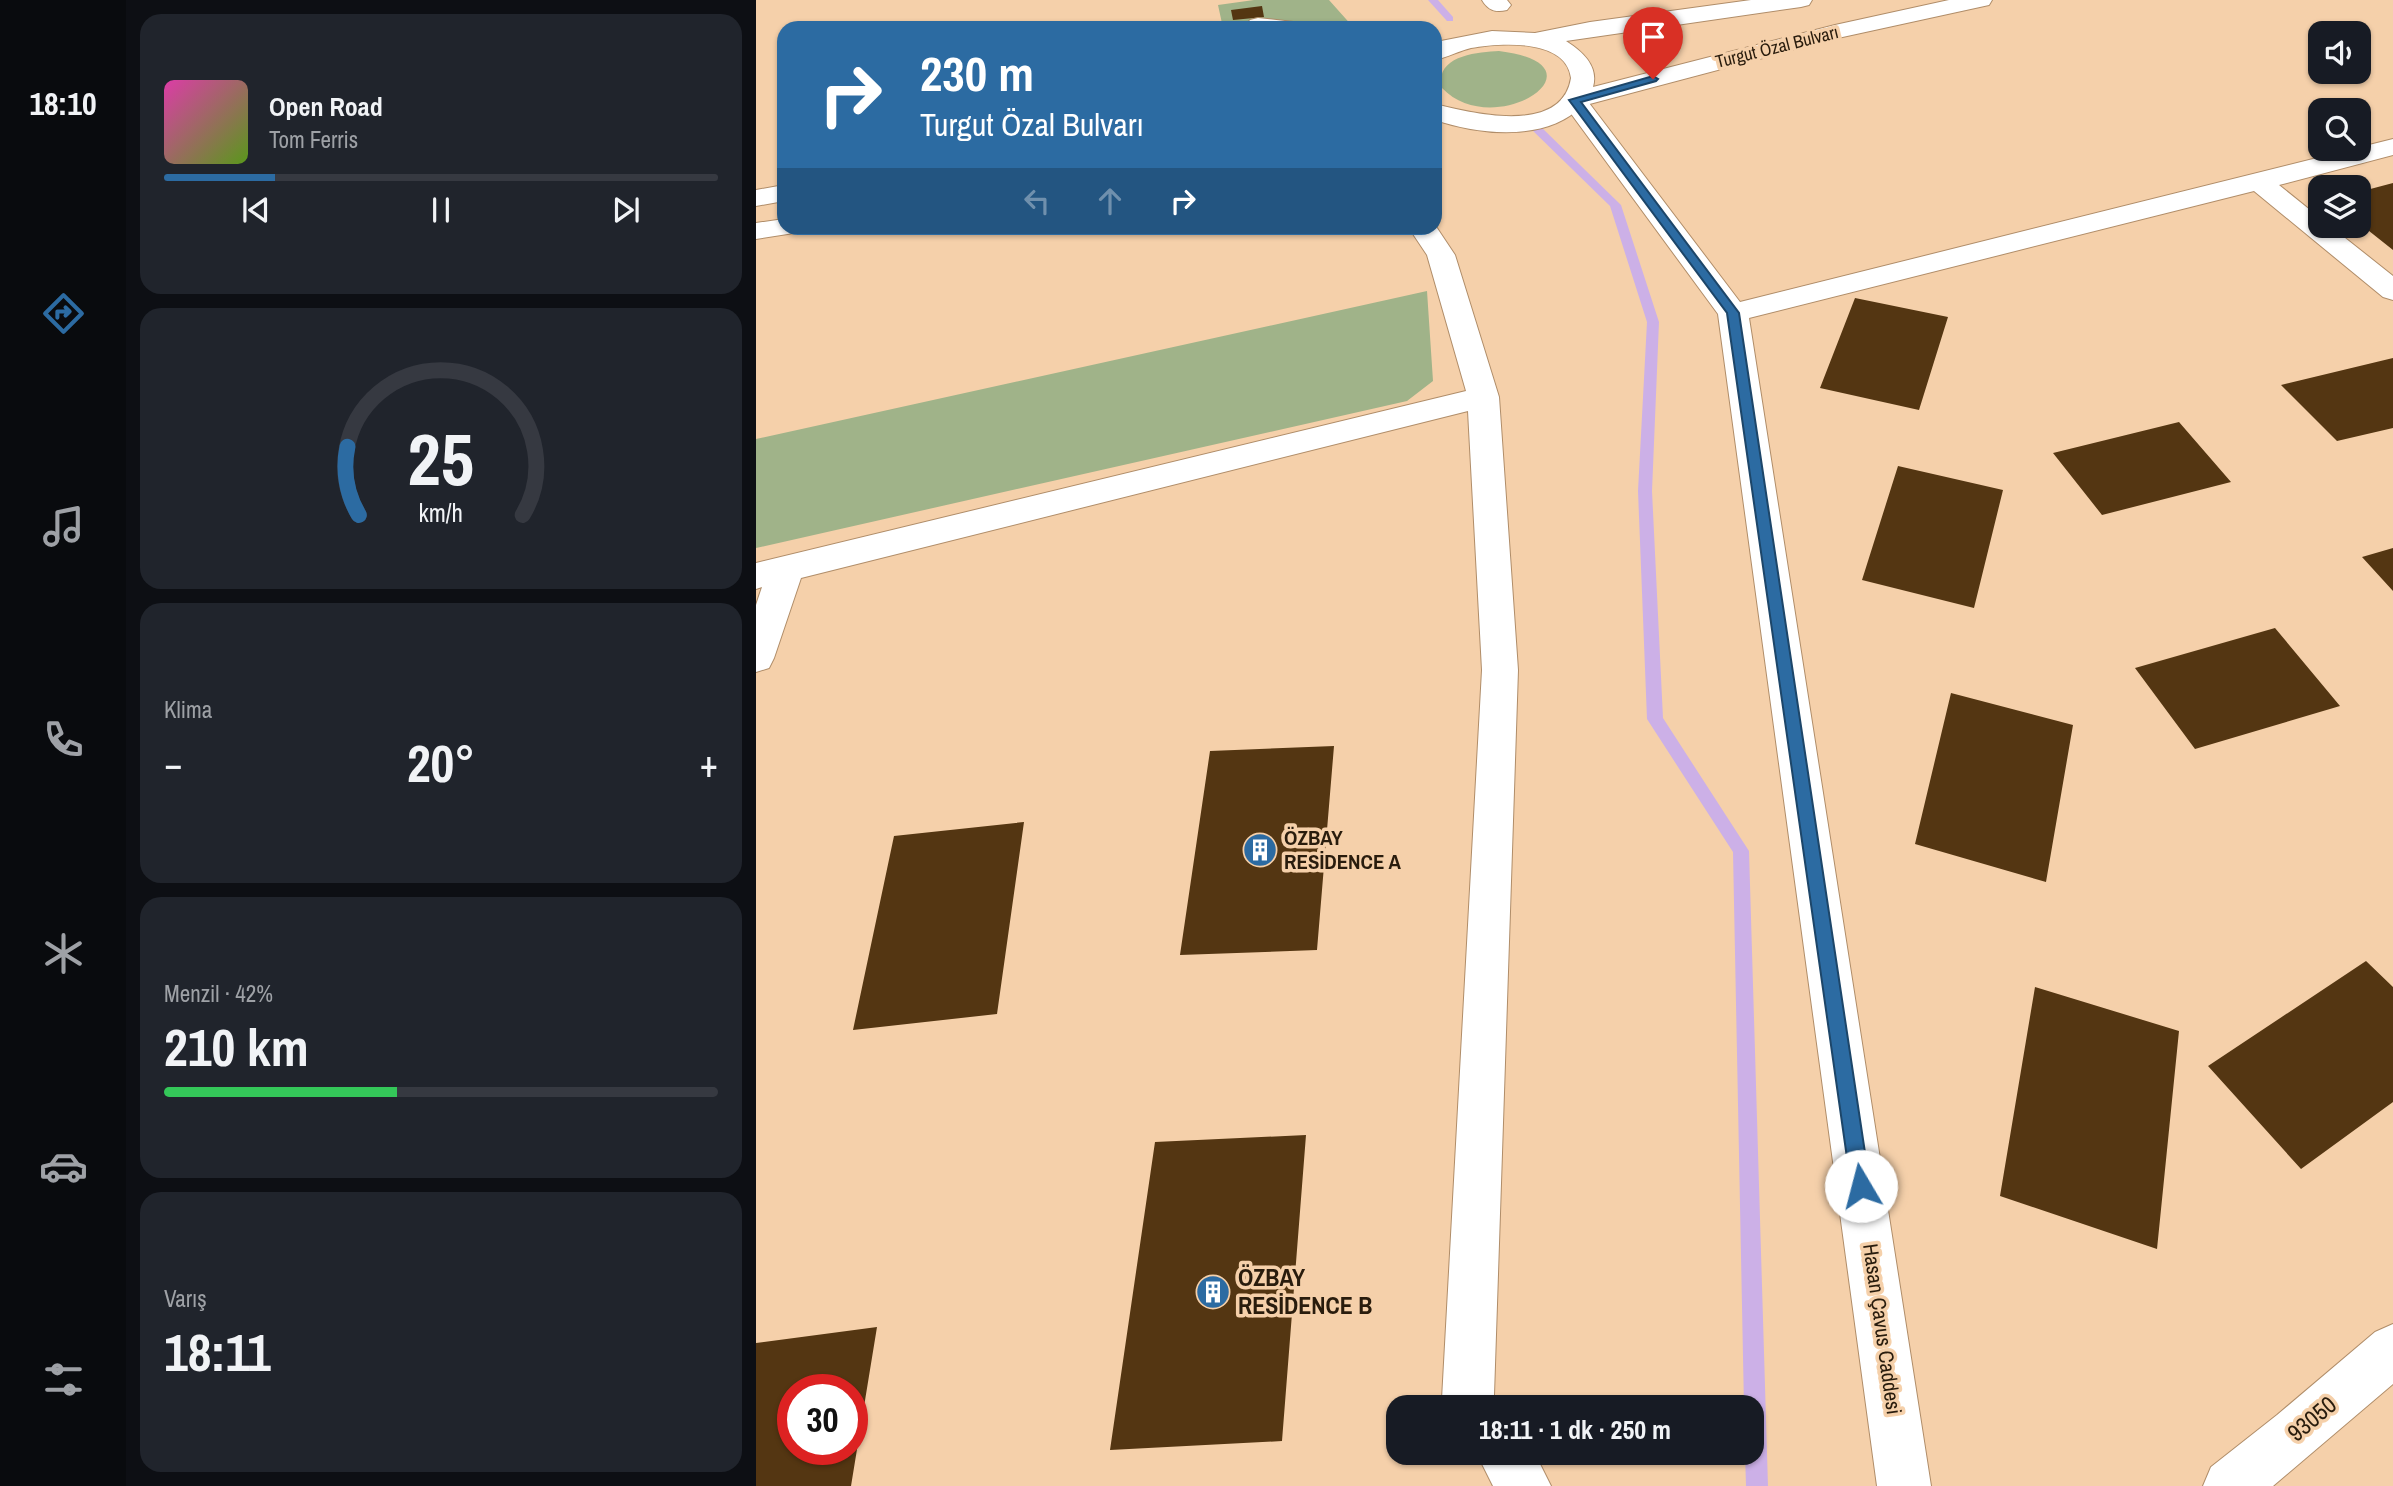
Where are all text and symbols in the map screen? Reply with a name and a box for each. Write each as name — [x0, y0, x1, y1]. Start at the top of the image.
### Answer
pin — [1623, 7, 1683, 79]
icon: arrive — [1634, 18, 1672, 56]
street label: Turgut Özal Bulvarı — [1713, 19, 1841, 74]
map controls — [2308, 21, 2371, 238]
button: sound — [2308, 21, 2371, 84]
text: 230 m — [920, 40, 1034, 106]
icon: right — [805, 49, 896, 140]
text: 18:10 — [29, 82, 97, 125]
text: Open Road — [269, 89, 383, 124]
button: search — [2308, 98, 2371, 161]
text: Turgut Özal Bulvarı — [920, 103, 1144, 146]
text: Tom Ferris — [269, 124, 358, 155]
button: layers — [2308, 175, 2371, 238]
icon: left — [1018, 182, 1056, 220]
icon: ahead — [1091, 182, 1129, 220]
icon: right — [1164, 182, 1202, 220]
icon: previous — [237, 191, 275, 229]
icon: pause — [422, 191, 460, 229]
icon: next — [607, 191, 645, 229]
icon: directions — [39, 289, 88, 338]
text: 25 — [408, 410, 474, 508]
text: km/h — [419, 495, 463, 529]
icon: music — [39, 502, 88, 551]
text: Klima — [164, 694, 212, 725]
icon: phone — [39, 715, 88, 764]
text: 20° — [407, 728, 475, 798]
text: − — [164, 738, 182, 789]
text: + — [700, 738, 718, 789]
place label: ÖZBAY RESİDENCE A — [1284, 823, 1402, 876]
building icon: ÖZBAY RESİDENCE A — [1241, 831, 1279, 869]
icon: climate — [39, 929, 88, 978]
text: Menzil · 42% — [164, 978, 273, 1009]
text: 210 km — [164, 1012, 309, 1082]
icon: car — [39, 1142, 88, 1191]
position arrow — [1824, 1149, 1898, 1223]
street label: Hasan Çavus Caddesi — [1856, 1242, 1909, 1416]
place label: ÖZBAY RESİDENCE B — [1238, 1261, 1373, 1321]
building icon: ÖZBAY RESİDENCE B — [1194, 1273, 1232, 1311]
text: Varış — [164, 1283, 207, 1314]
text: 18:11 — [164, 1317, 271, 1387]
icon: filters — [39, 1355, 88, 1404]
speed limit sign: 30 — [777, 1374, 868, 1465]
street label: 93050 — [2280, 1388, 2343, 1448]
text: 18:11 · 1 dk · 250 m — [1479, 1412, 1671, 1447]

